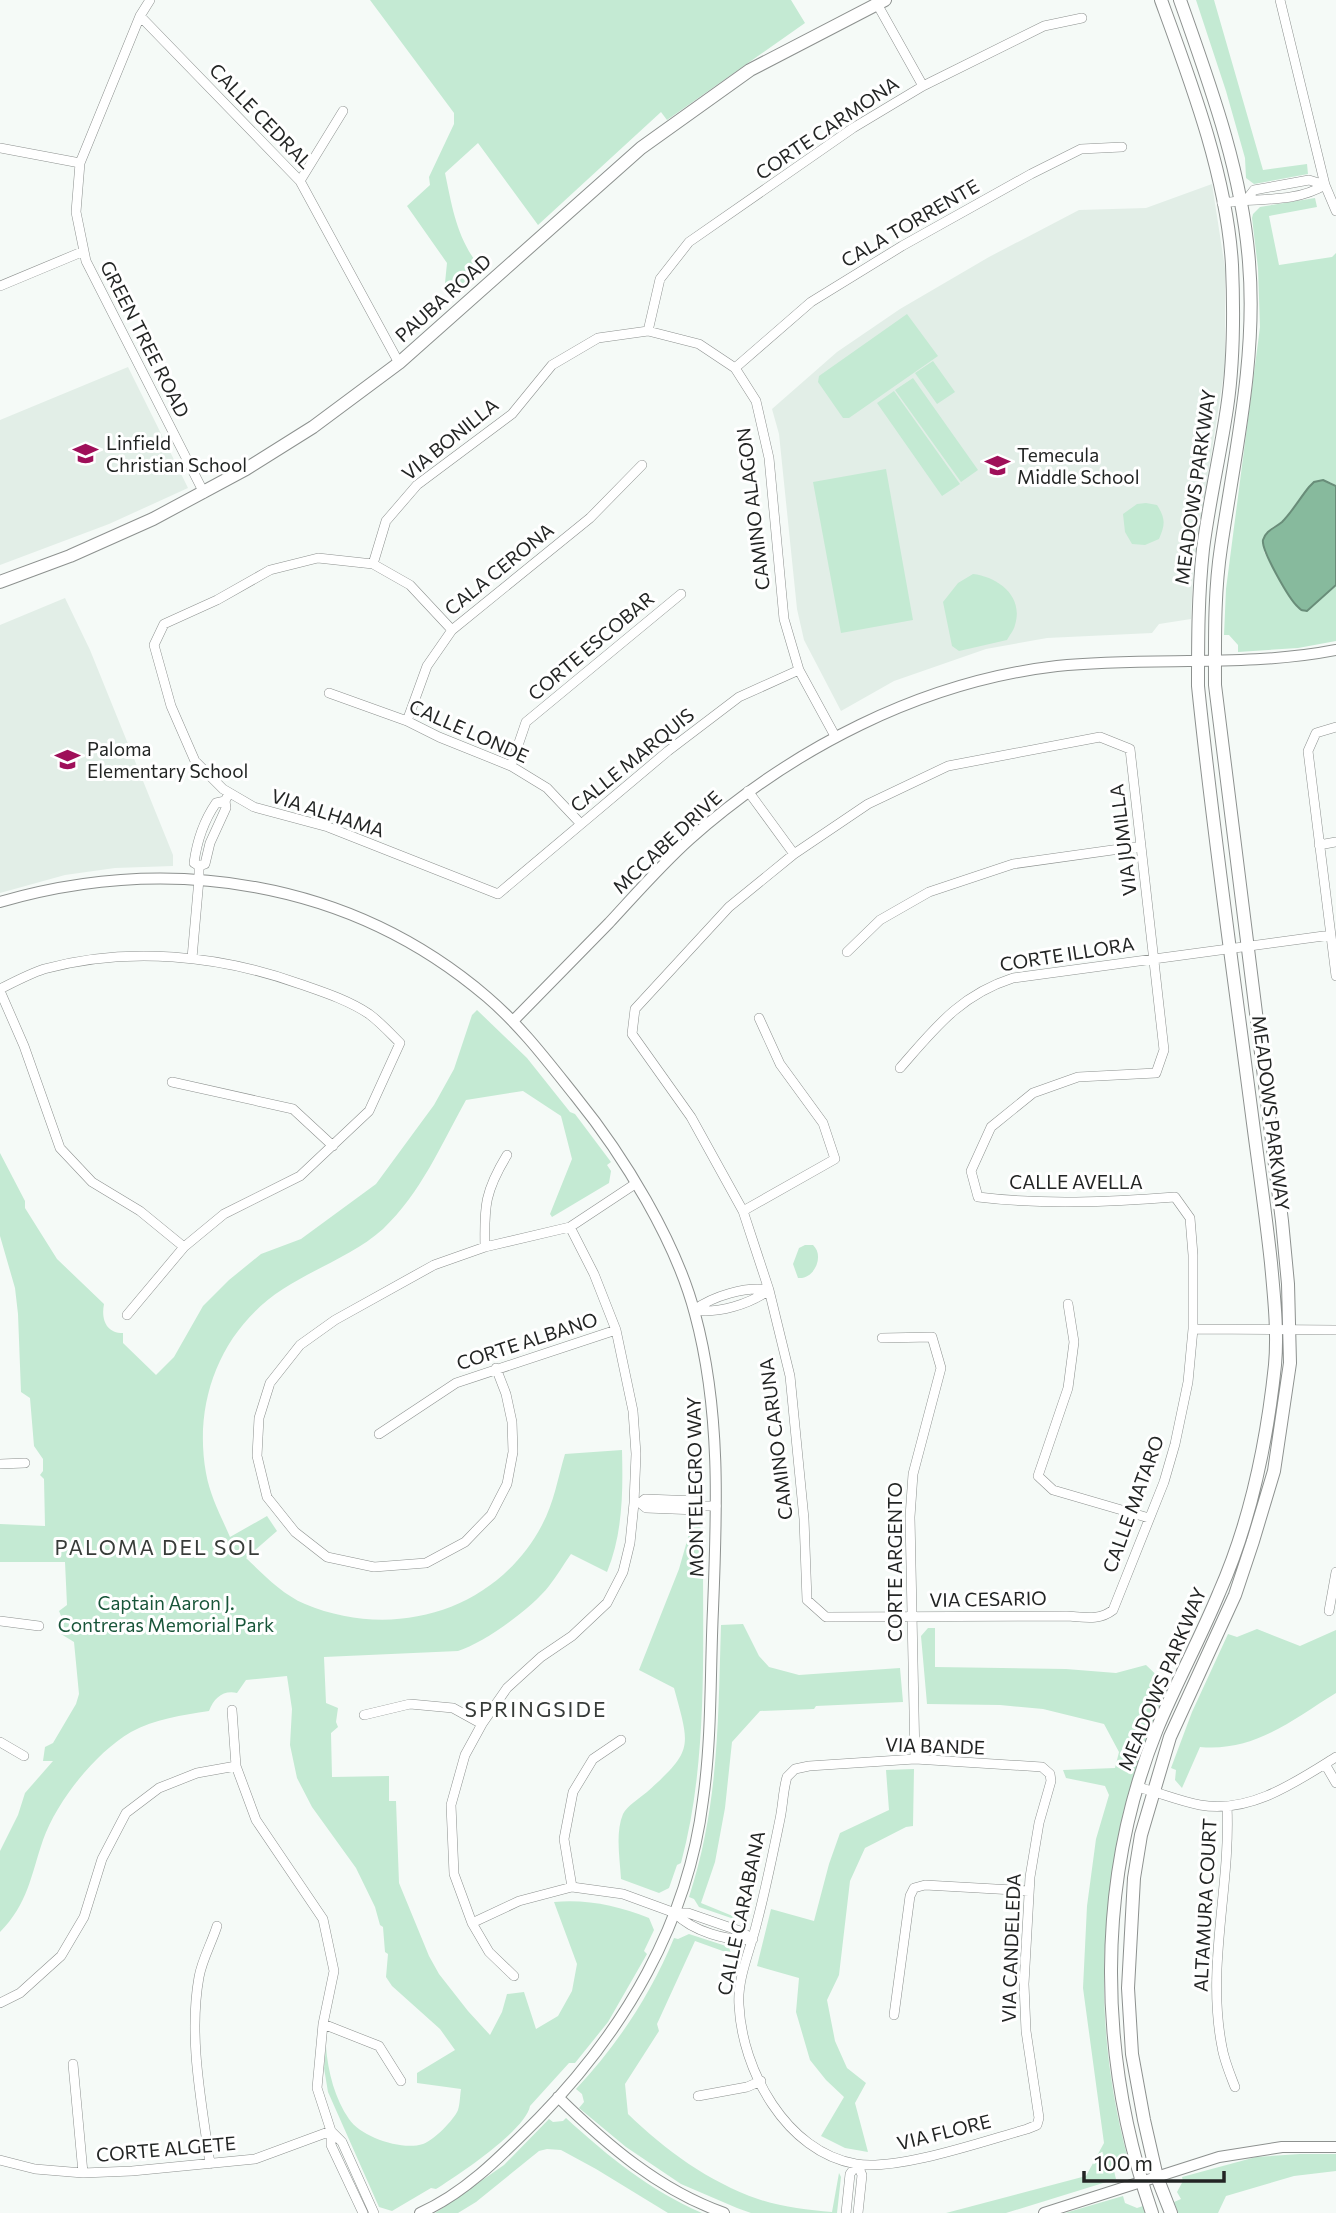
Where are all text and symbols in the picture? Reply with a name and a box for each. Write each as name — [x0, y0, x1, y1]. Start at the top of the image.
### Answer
street label: CALLE CEDRAL — [205, 58, 318, 173]
street label: CORTE CARMONA — [751, 71, 903, 184]
street label: CALA TORRENTE — [837, 174, 983, 271]
street label: PAUBA ROAD — [390, 249, 495, 347]
street label: GREEN TREE ROAD — [96, 257, 195, 421]
street label: MEADOWS PARKWAY — [1169, 388, 1220, 586]
street label: VIA BONILLA — [397, 393, 503, 484]
street label: CAMINO ALAGON — [731, 427, 774, 592]
place label: Linfield Christian School — [106, 431, 247, 476]
school or university icon: Linfield Christian School — [72, 440, 100, 468]
place label: Temecula Middle School — [1017, 443, 1139, 488]
school or university icon: Temecula Middle School — [983, 452, 1011, 480]
street label: CALA CERONA — [440, 518, 558, 620]
street label: CORTE ESCOBAR — [523, 586, 658, 705]
street label: CALLE LONDE — [406, 694, 533, 767]
street label: CALLE MARQUIS — [565, 703, 698, 816]
place label: Paloma Elementary School — [87, 737, 248, 782]
school or university icon: Paloma Elementary School — [53, 746, 81, 774]
street label: VIA ALHAMA — [269, 783, 388, 842]
street label: VIA JUMILLA — [1104, 783, 1141, 897]
street label: MCCABE DRIVE — [607, 785, 726, 898]
street label: CORTE ILLORA — [998, 932, 1136, 976]
street label: MEADOWS PARKWAY — [1248, 1014, 1295, 1212]
street label: CALLE AVELLA — [1009, 1170, 1143, 1193]
street label: CORTE ALBANO — [453, 1307, 600, 1374]
street label: CAMINO CARUNA — [754, 1357, 797, 1521]
street label: MONTELEGRO WAY — [681, 1396, 708, 1578]
street label: CALLE MATARO — [1097, 1432, 1168, 1575]
street label: CORTE ARGENTO — [883, 1482, 906, 1642]
district label: PALOMA DEL SOL — [54, 1534, 262, 1559]
street label: MEADOWS PARKWAY — [1113, 1584, 1211, 1774]
street label: VIA CESARIO — [929, 1586, 1047, 1611]
park label: Captain Aaron J. Contreras Memorial Park — [58, 1591, 274, 1636]
district label: SPRINGSIDE — [465, 1696, 607, 1721]
street label: VIA BANDE — [885, 1732, 985, 1759]
street label: ALTAMURA COURT — [1188, 1817, 1221, 1992]
street label: CALLE CARABANA — [712, 1829, 769, 1997]
street label: VIA CANDELEDA — [996, 1873, 1025, 2023]
street label: VIA FLORE — [894, 2109, 993, 2154]
street label: CORTE ALGETE — [95, 2131, 237, 2166]
scale bar — [1084, 2140, 1224, 2184]
text: 100 m — [1094, 2150, 1153, 2175]

